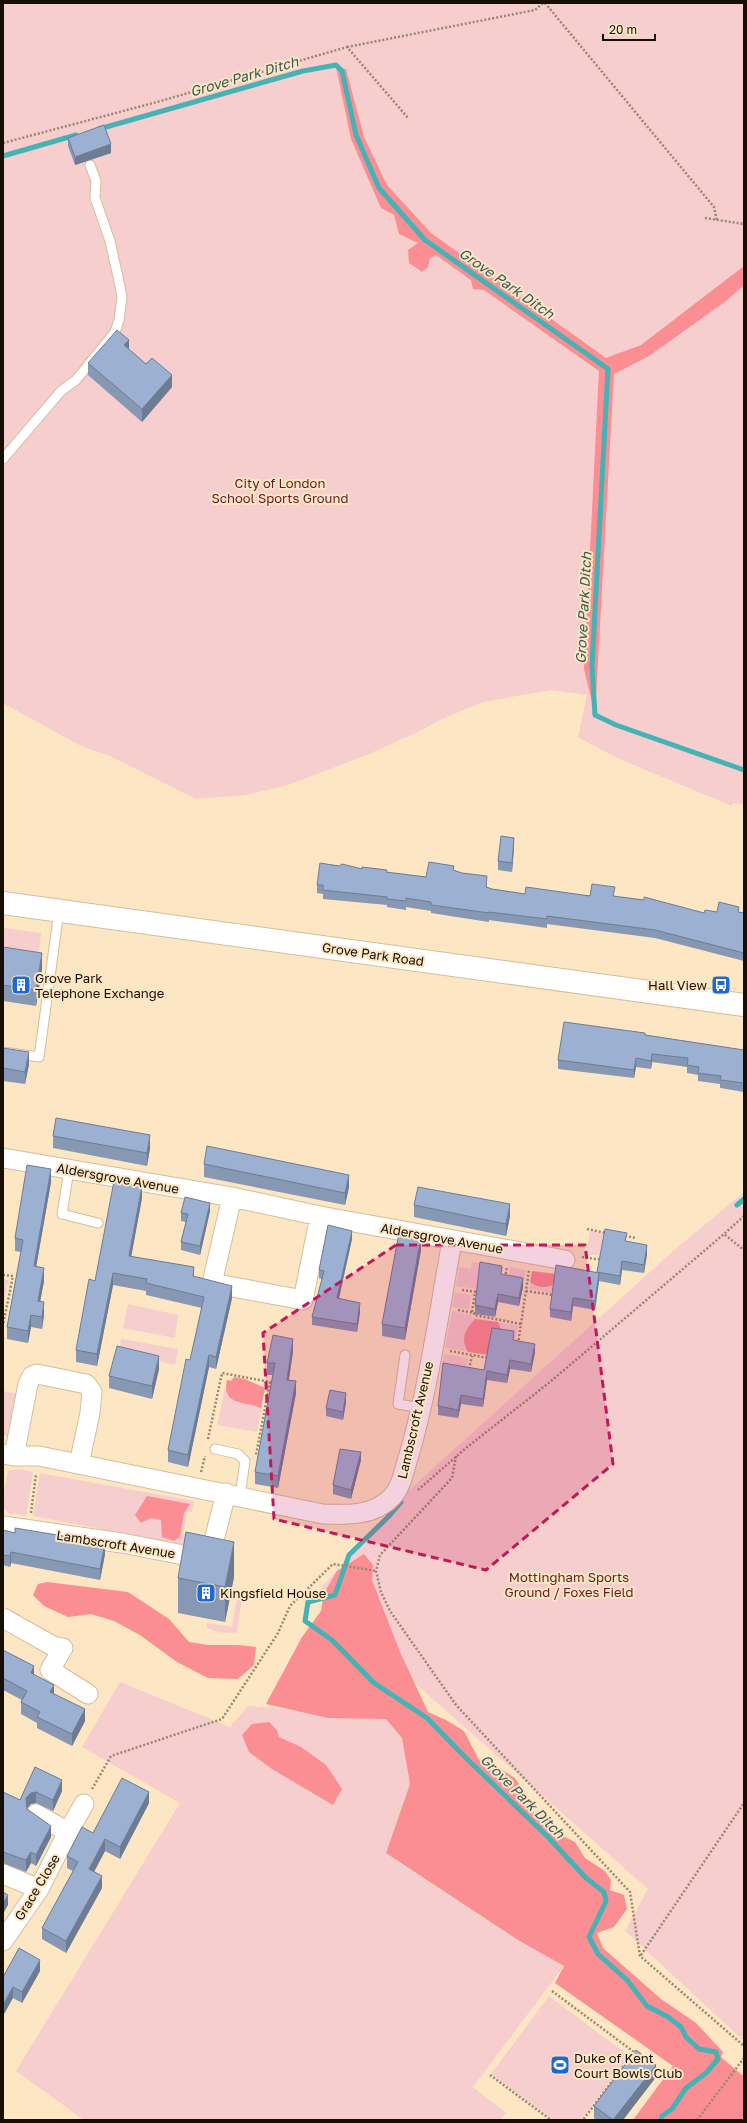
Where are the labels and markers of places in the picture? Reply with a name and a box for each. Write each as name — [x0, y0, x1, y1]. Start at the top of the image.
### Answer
place label: Grove Park Telephone Exchange — [35, 970, 164, 1001]
building icon: Grove Park Telephone Exchange — [10, 974, 32, 996]
bus stop icon: Hall View — [710, 974, 732, 996]
place label: Hall View — [648, 977, 707, 993]
building icon: Kingsfield House — [195, 1582, 217, 1604]
place label: Kingsfield House — [220, 1585, 326, 1601]
place label: Duke of Kent Court Bowls Club — [574, 2050, 682, 2081]
sports icon: Duke of Kent Court Bowls Club — [549, 2054, 571, 2076]

